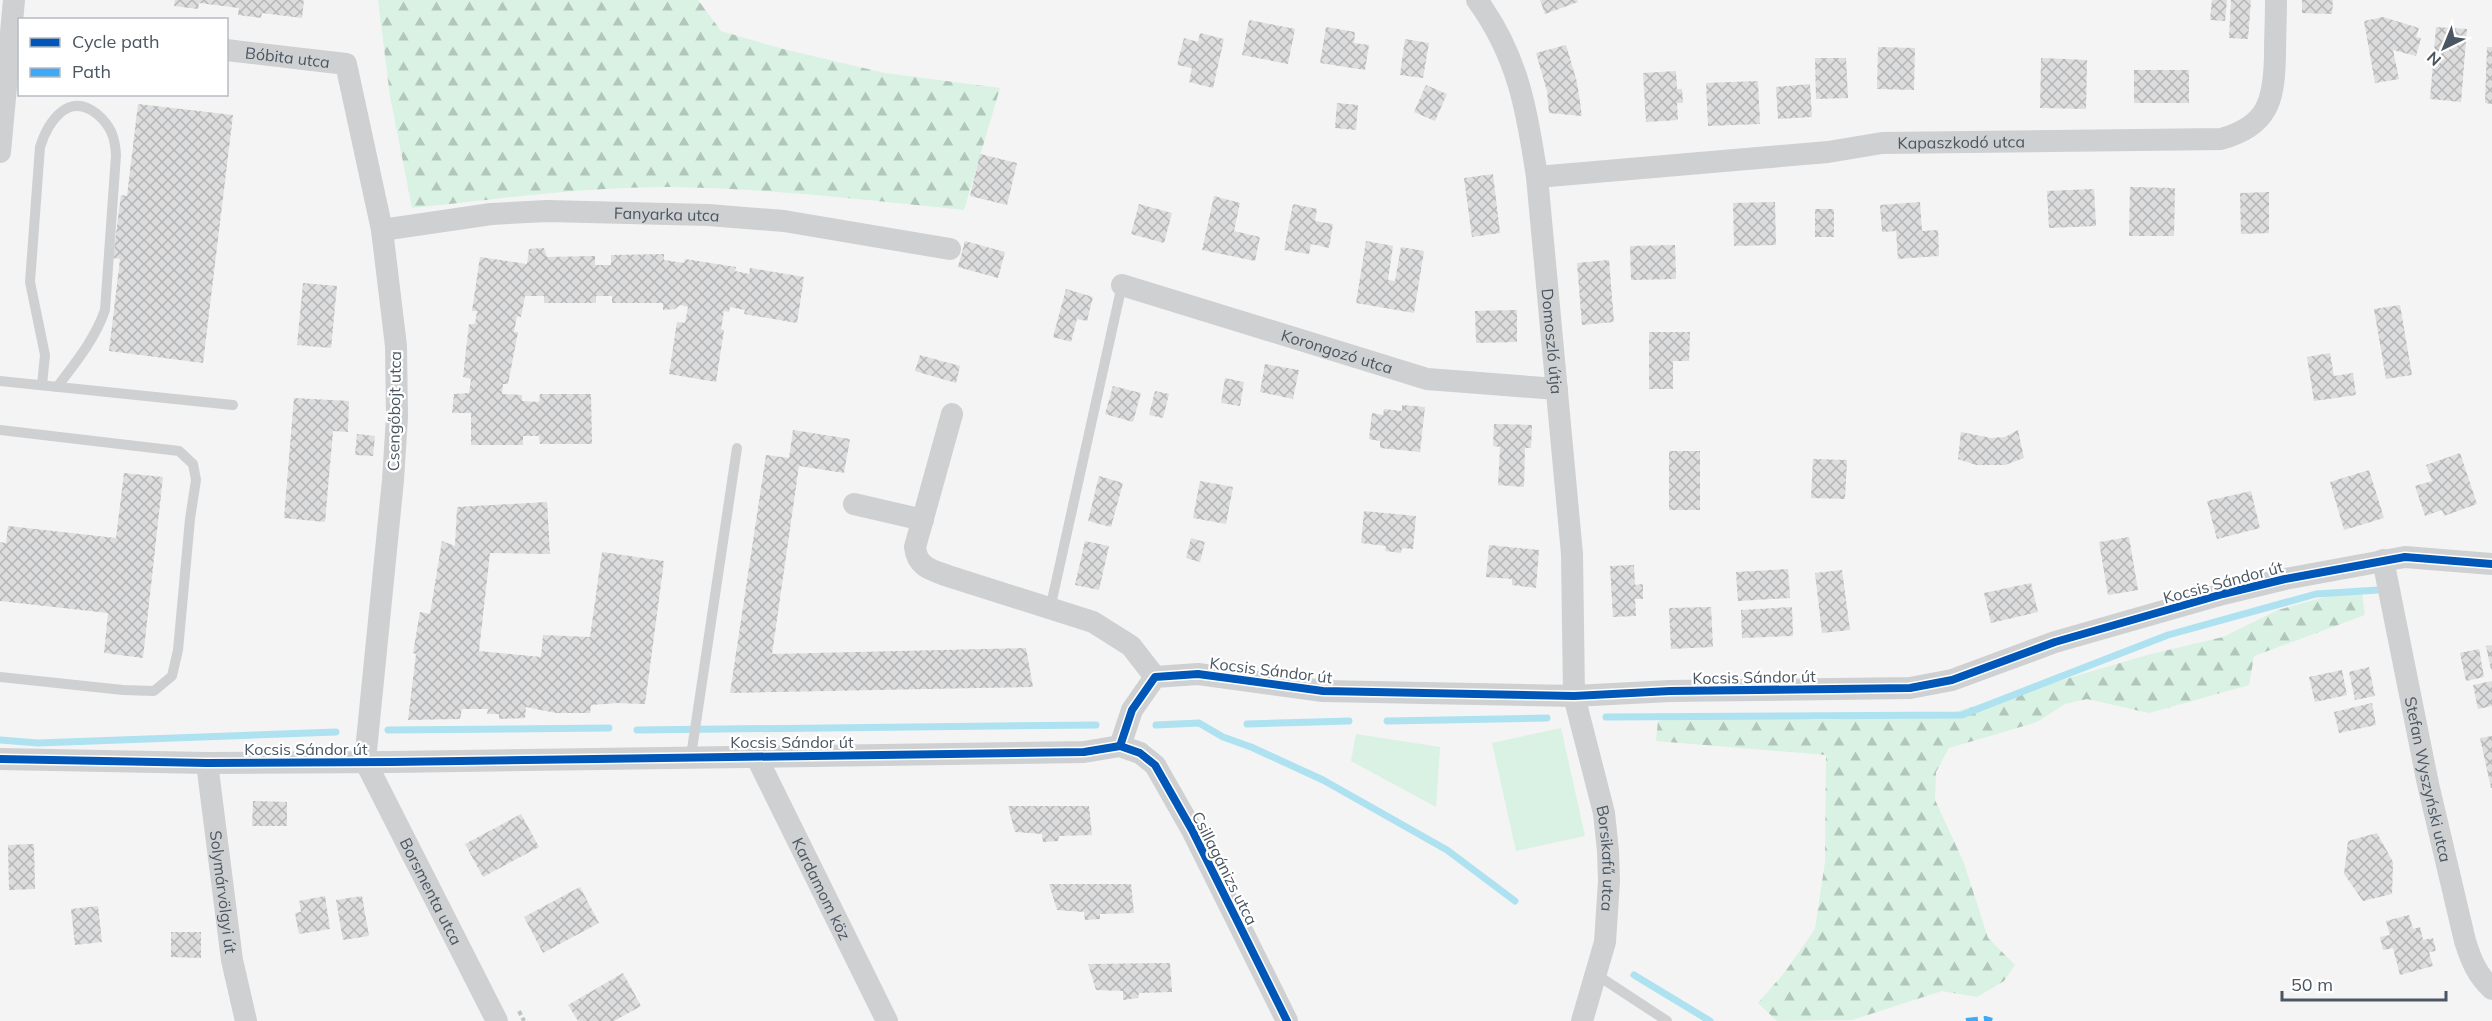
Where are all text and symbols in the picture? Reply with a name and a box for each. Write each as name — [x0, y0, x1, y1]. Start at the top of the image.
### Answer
legend — [18, 18, 228, 96]
north arrow — [2414, 18, 2474, 78]
text: Cycle path — [72, 30, 159, 53]
street label: Bóbita utca — [244, 42, 331, 72]
text: N — [2423, 48, 2445, 70]
text: Path — [72, 60, 111, 83]
street label: Kapaszkodó utca — [1897, 131, 2025, 153]
street label: Fanyarka utca — [614, 203, 720, 226]
street label: Domoszló útja — [1537, 288, 1567, 395]
street label: Korongozó utca — [1279, 325, 1395, 378]
street label: Csengőbojt utca — [383, 351, 405, 471]
street label: Kocsis Sándor út — [2161, 556, 2286, 608]
street label: Kocsis Sándor út — [1209, 653, 1334, 687]
street label: Kocsis Sándor út — [1692, 666, 1816, 688]
street label: Stefan Wyszyński utca — [2401, 695, 2456, 864]
street label: Kocsis Sándor út — [730, 732, 854, 752]
street label: Kocsis Sándor út — [244, 739, 368, 759]
street label: Borsikafű utca — [1592, 803, 1619, 912]
street label: Csillagánizs utca — [1188, 808, 1262, 928]
street label: Solymárvölgyi út — [206, 829, 241, 955]
street label: Borsmenta utca — [396, 834, 467, 948]
street label: Kardamom köz — [788, 834, 855, 943]
scale bar — [2282, 964, 2446, 1002]
text: 50 m — [2291, 973, 2333, 996]

